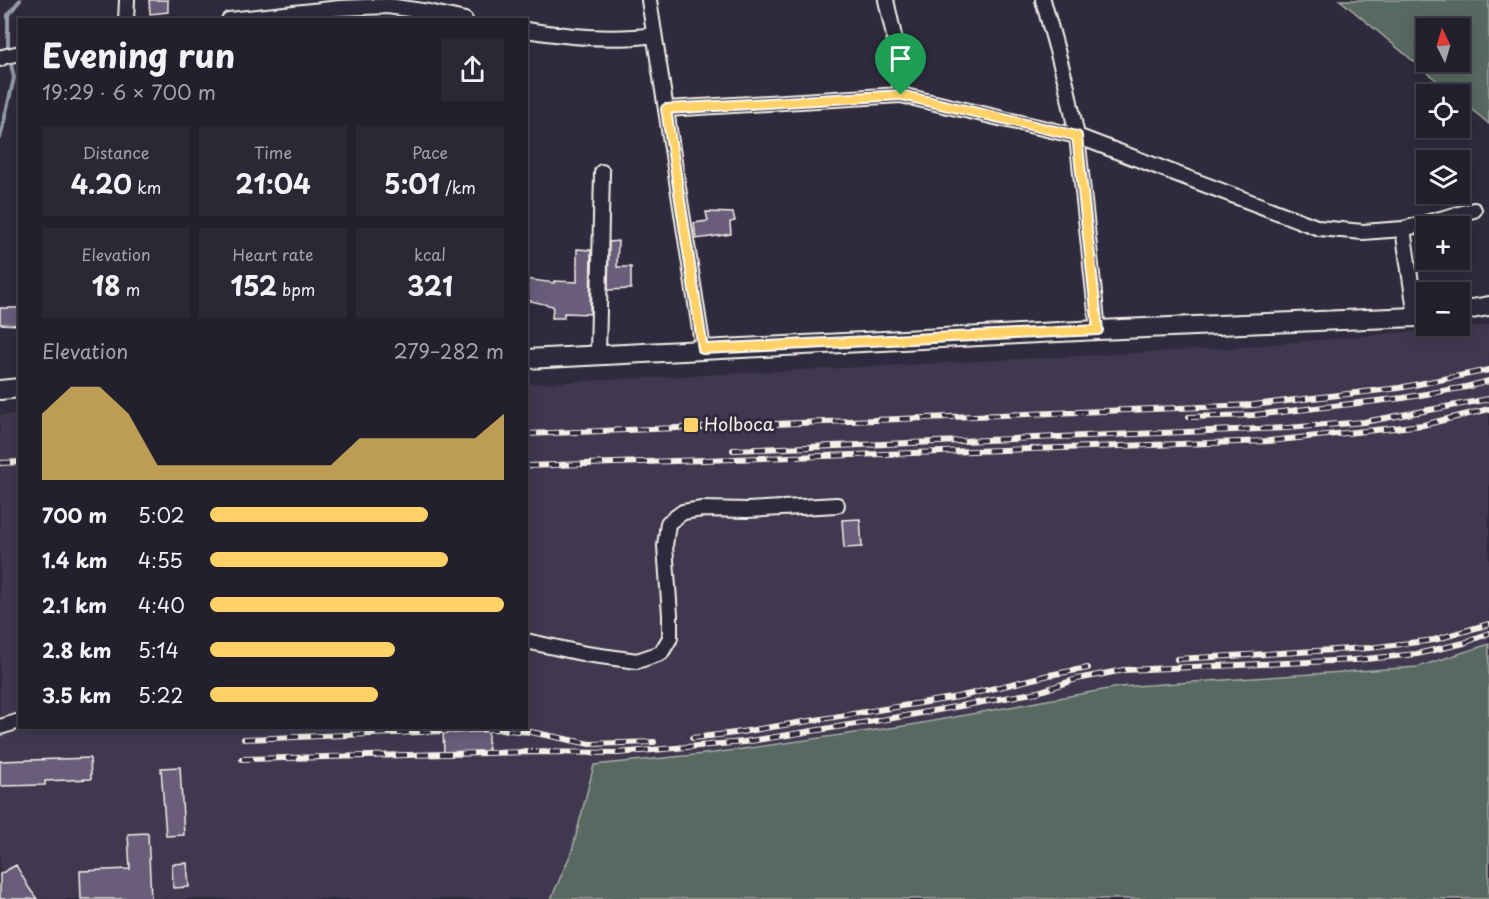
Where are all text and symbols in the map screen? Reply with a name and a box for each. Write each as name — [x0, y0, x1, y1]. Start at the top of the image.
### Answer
north arrow — [1416, 18, 1470, 72]
map controls — [1416, 18, 1470, 336]
text: Evening run — [42, 29, 235, 79]
pin — [875, 33, 926, 95]
button: share — [441, 38, 504, 101]
icon: arrive — [884, 42, 917, 75]
text: 19:29 · 6 × 700 m — [42, 77, 216, 107]
button: locate — [1416, 84, 1470, 138]
text: Distance — [82, 140, 150, 164]
text: Time — [254, 140, 292, 164]
text: Pace — [412, 140, 448, 164]
button: layers — [1416, 150, 1470, 204]
text: 4.20 — [71, 164, 132, 203]
text: 21:04 — [235, 164, 311, 203]
text: 5:01 — [384, 164, 440, 203]
text: km — [132, 175, 161, 199]
text: /km — [440, 175, 476, 199]
button: + — [1416, 216, 1470, 270]
text: Elevation — [81, 242, 151, 266]
text: Heart rate — [233, 242, 313, 266]
text: kcal — [414, 242, 446, 266]
text: 18 — [92, 266, 120, 305]
text: 152 — [231, 266, 277, 305]
text: 321 — [407, 266, 453, 305]
text: m — [120, 277, 140, 301]
text: bpm — [277, 277, 315, 301]
button: − — [1416, 282, 1470, 336]
text: Elevation — [42, 336, 128, 366]
text: 279–282 m — [394, 336, 504, 366]
place label: Holboca — [704, 410, 775, 437]
marker: Holboca — [682, 416, 700, 434]
text: 700 m — [42, 500, 107, 530]
text: 5:02 — [138, 500, 185, 530]
text: 1.4 km — [42, 545, 108, 575]
text: 4:55 — [138, 545, 183, 575]
text: 2.1 km — [42, 590, 107, 620]
text: 4:40 — [138, 590, 185, 620]
text: 2.8 km — [42, 635, 111, 665]
text: 5:14 — [138, 635, 179, 665]
text: 3.5 km — [42, 680, 111, 710]
text: 5:22 — [138, 680, 183, 710]

